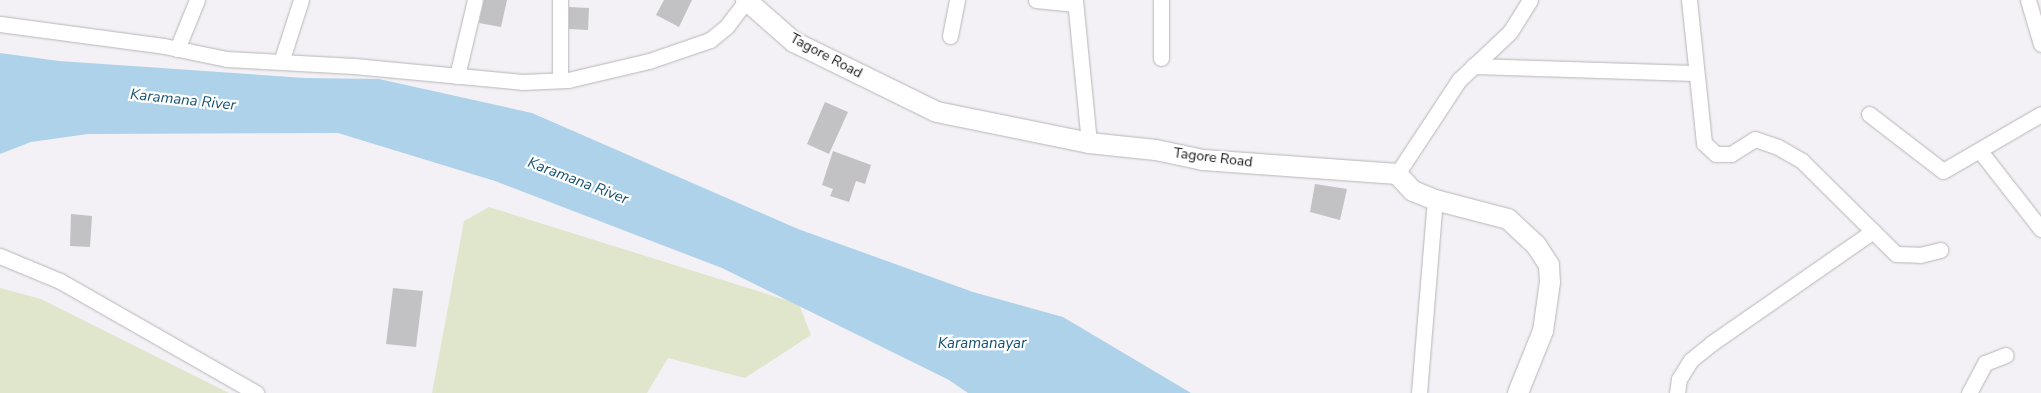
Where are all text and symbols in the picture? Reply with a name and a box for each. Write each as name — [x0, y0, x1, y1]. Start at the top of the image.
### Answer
street label: Tagore Road — [787, 30, 865, 82]
water label: Karamana River — [129, 86, 237, 114]
street label: Tagore Road — [1173, 145, 1253, 171]
water label: Karamana River — [525, 154, 631, 208]
water label: Karamanayar — [938, 335, 1026, 353]

